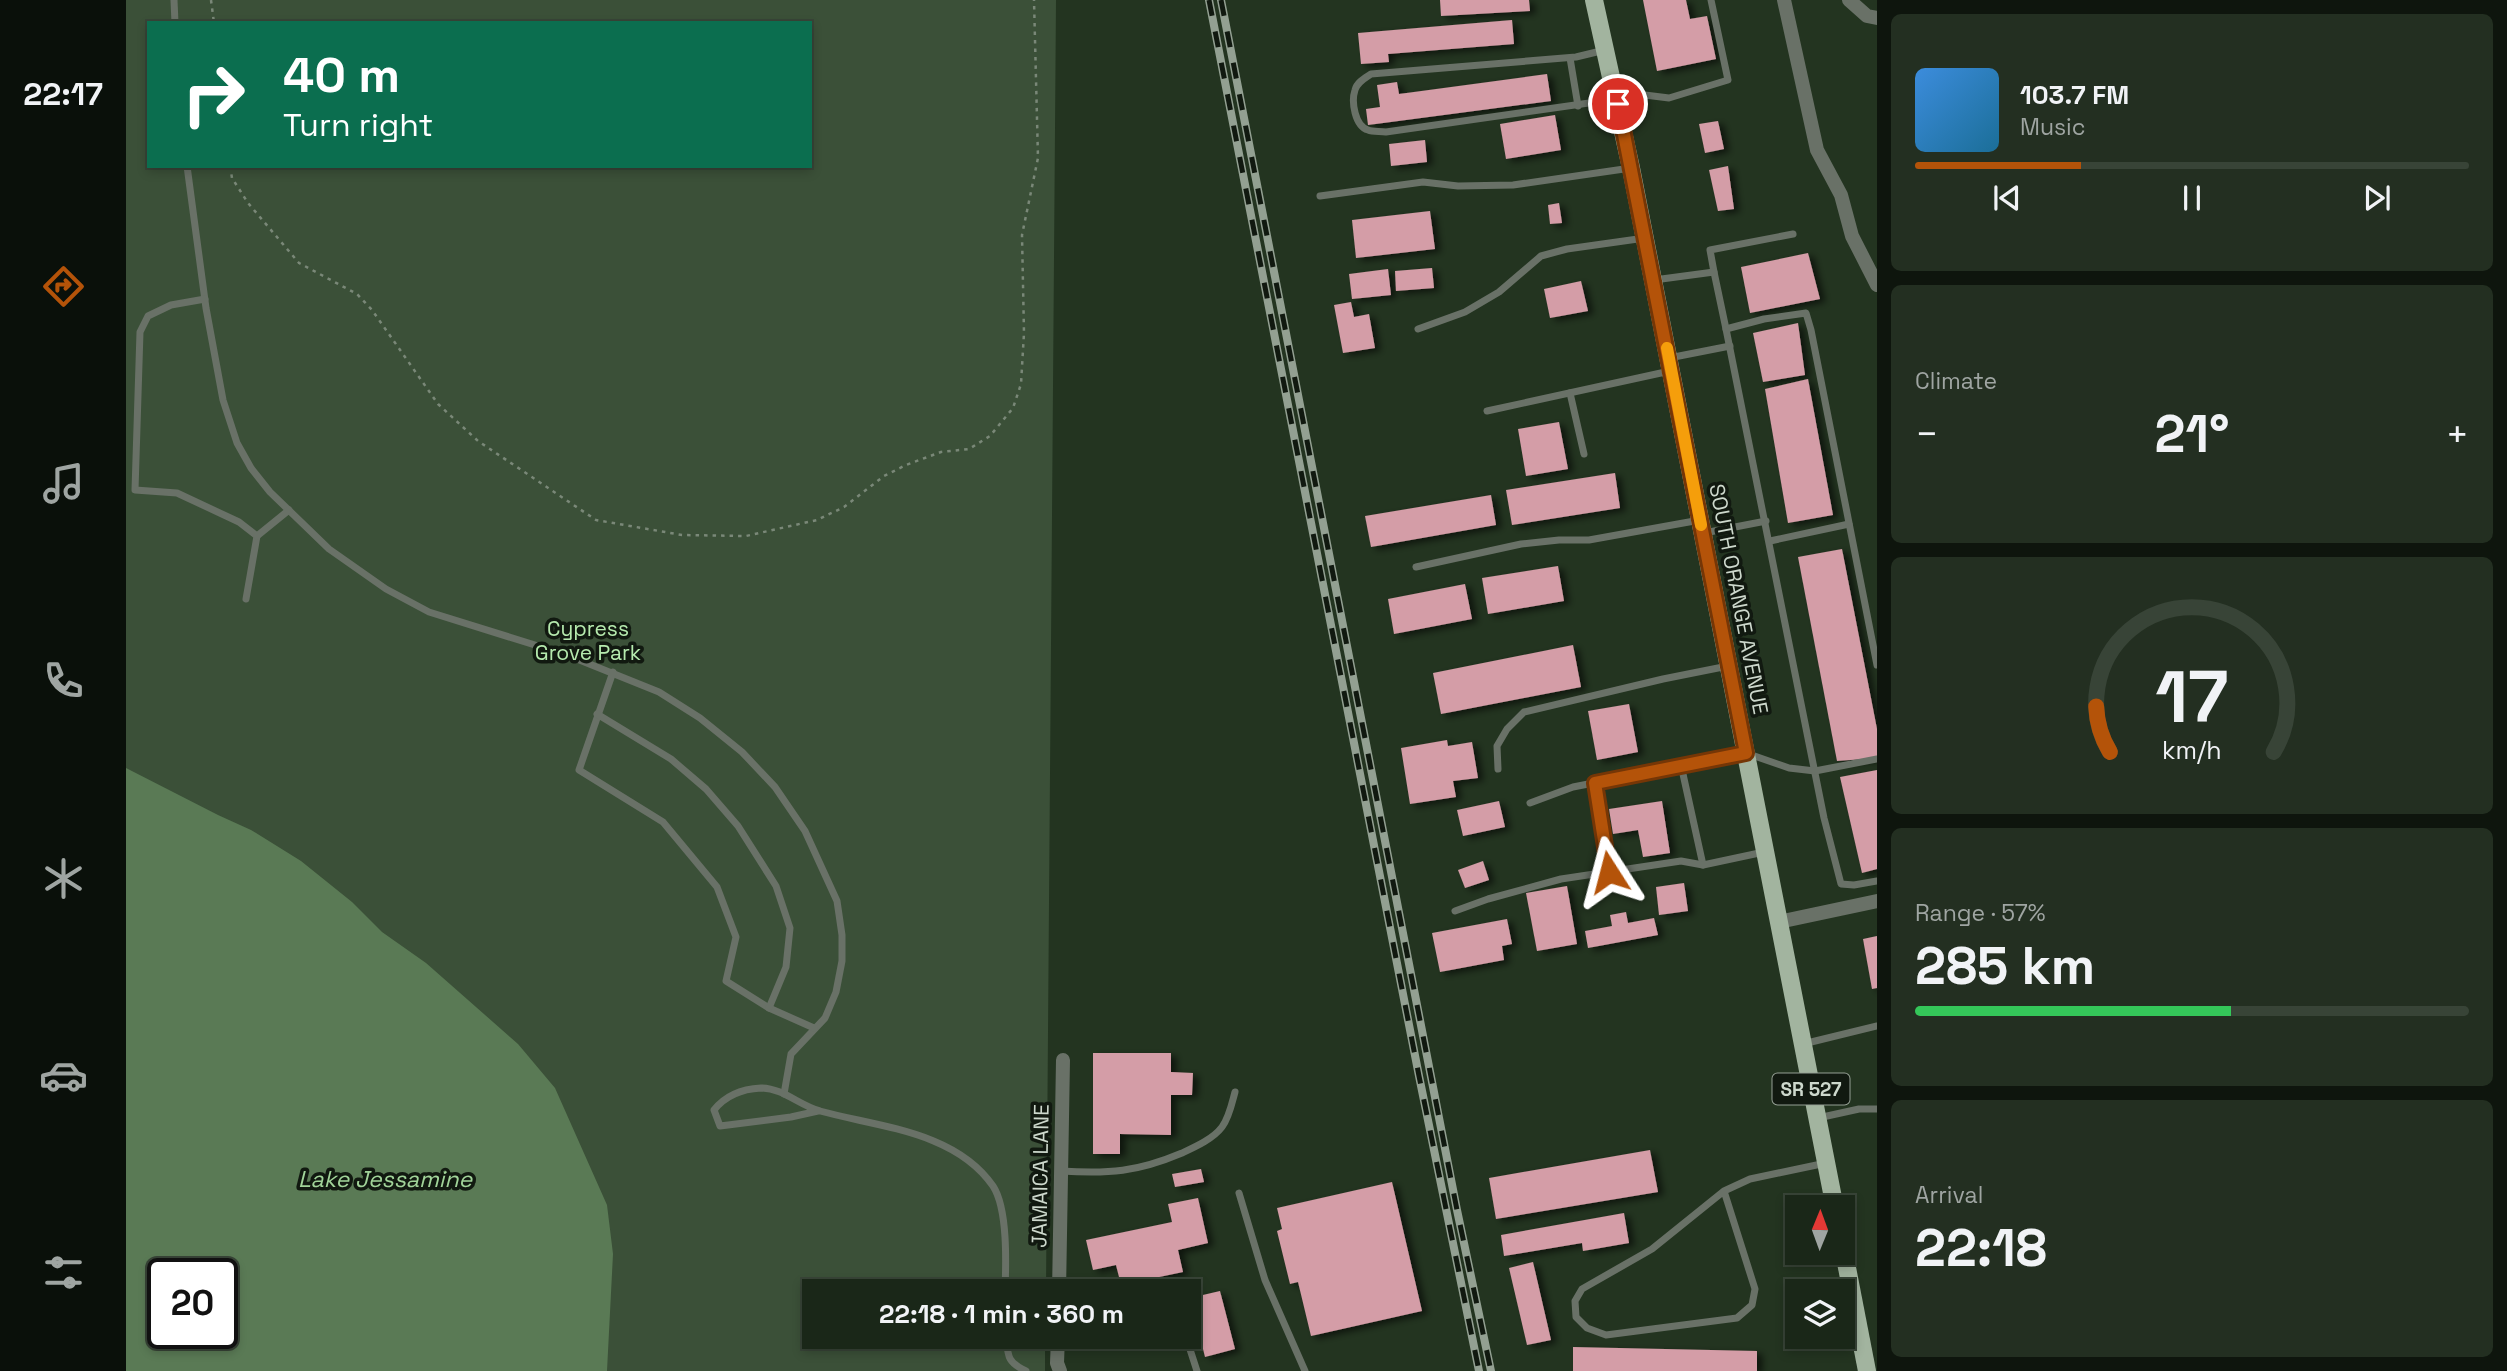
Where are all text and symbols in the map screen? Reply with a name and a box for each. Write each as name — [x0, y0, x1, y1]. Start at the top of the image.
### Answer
text: 40 m — [283, 44, 400, 106]
icon: right — [168, 49, 259, 140]
text: 22:17 — [23, 74, 103, 114]
pin — [1588, 74, 1648, 134]
text: 103.7 FM — [2020, 78, 2129, 112]
icon: arrive — [1599, 85, 1637, 123]
text: Turn right — [283, 105, 433, 145]
text: Music — [2020, 112, 2085, 142]
icon: previous — [1988, 179, 2026, 217]
icon: pause — [2173, 179, 2211, 217]
icon: next — [2358, 179, 2396, 217]
icon: directions — [39, 262, 88, 311]
text: Climate — [1915, 366, 1997, 396]
text: 21° — [2155, 401, 2229, 467]
text: − — [1915, 410, 1939, 458]
text: + — [2445, 410, 2469, 458]
icon: music — [39, 459, 88, 508]
street label: SOUTH ORANGE AVENUE — [1703, 481, 1775, 717]
park label: Cypress Grove Park — [535, 615, 641, 666]
text: 17 — [2155, 650, 2229, 743]
icon: phone — [39, 656, 88, 705]
text: km/h — [2162, 733, 2222, 765]
position arrow — [1572, 835, 1646, 909]
icon: climate — [39, 854, 88, 903]
text: Range · 57% — [1915, 898, 2046, 928]
text: 285 km — [1915, 933, 2095, 999]
icon: car — [39, 1051, 88, 1100]
road number: SR 527 — [1772, 1074, 1850, 1105]
street label: JAMAICA LANE — [1025, 1104, 1055, 1248]
water label: Lake Jessamine — [298, 1164, 474, 1194]
text: Arrival — [1915, 1180, 1983, 1210]
north arrow — [1785, 1195, 1855, 1265]
map controls — [1785, 1195, 1855, 1349]
text: 22:18 — [1915, 1215, 2047, 1281]
icon: filters — [39, 1248, 88, 1297]
speed limit sign: 20 — [147, 1258, 238, 1349]
button: layers — [1785, 1279, 1855, 1349]
text: 22:18 · 1 min · 360 m — [879, 1297, 1124, 1331]

